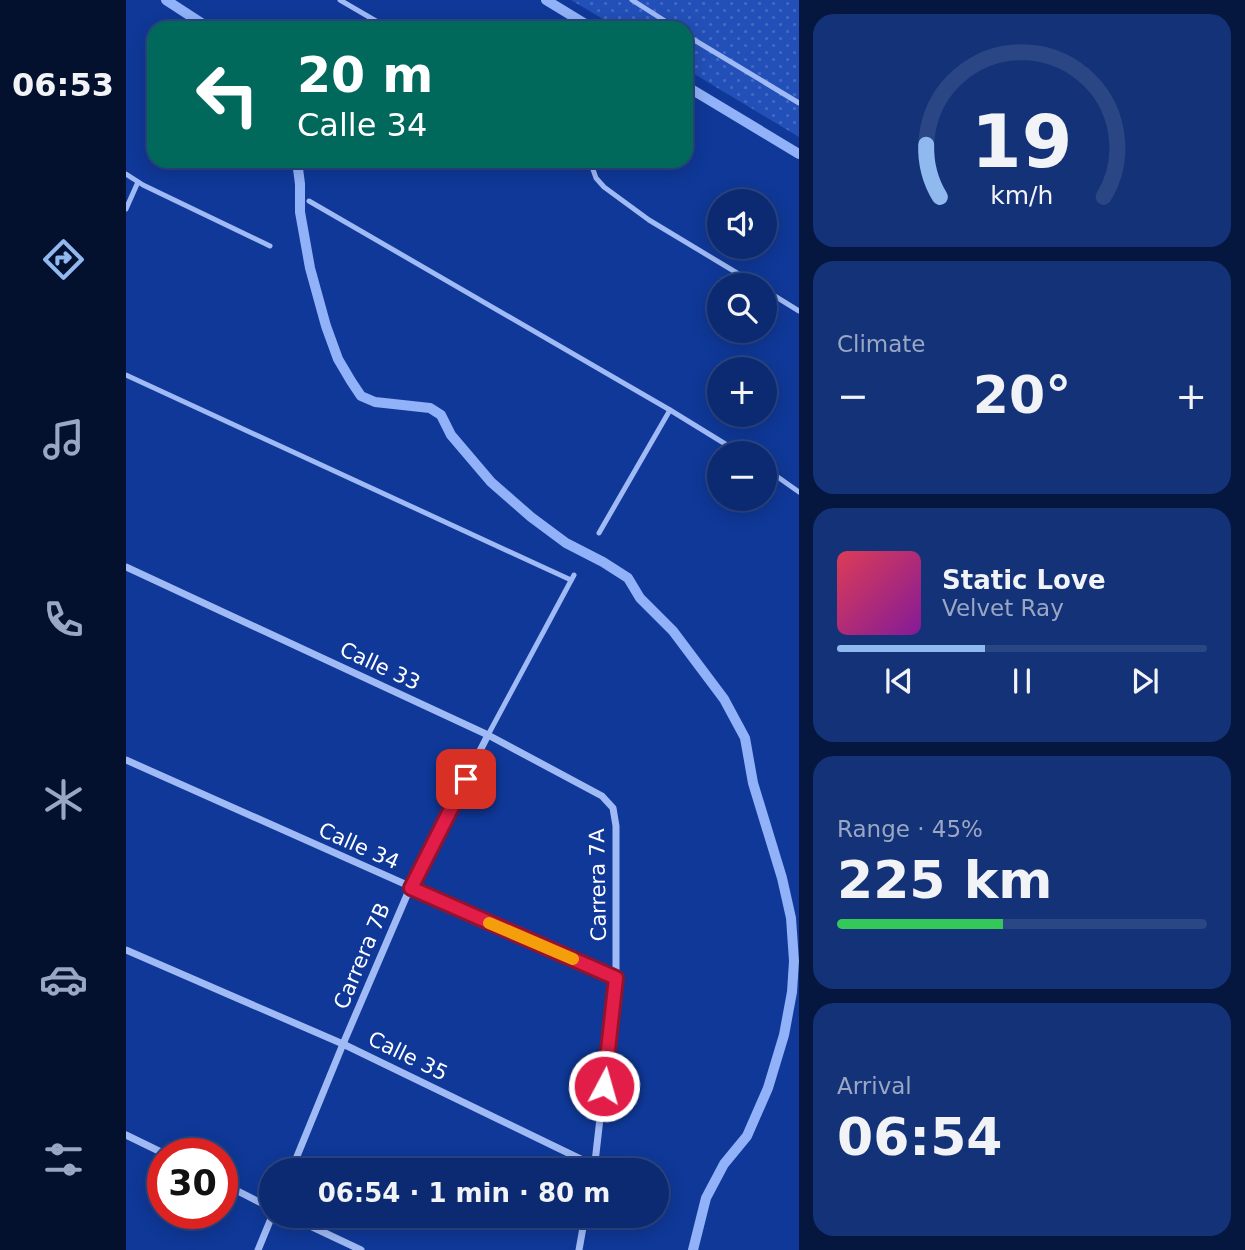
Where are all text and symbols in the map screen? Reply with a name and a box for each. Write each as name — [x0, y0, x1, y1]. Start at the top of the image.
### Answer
text: 20 m — [297, 47, 433, 104]
icon: left — [182, 49, 273, 140]
text: 06:53 — [12, 66, 114, 104]
text: 19 — [971, 99, 1073, 184]
text: Calle 34 — [297, 106, 427, 144]
text: km/h — [990, 180, 1054, 209]
map controls — [707, 189, 777, 511]
button: sound — [707, 189, 777, 259]
icon: directions — [39, 235, 88, 284]
button: search — [707, 273, 777, 343]
text: Climate — [837, 331, 926, 357]
button: + — [707, 357, 777, 427]
text: 20° — [973, 365, 1071, 425]
text: − — [837, 374, 869, 418]
text: + — [1175, 374, 1207, 418]
icon: music — [39, 415, 88, 464]
button: − — [707, 441, 777, 511]
text: Static Love — [942, 565, 1106, 595]
icon: phone — [39, 595, 88, 644]
text: Velvet Ray — [942, 595, 1064, 621]
street label: Calle 33 — [336, 637, 424, 695]
icon: previous — [880, 662, 918, 700]
icon: pause — [1003, 662, 1041, 700]
icon: next — [1126, 662, 1164, 700]
pin — [436, 749, 496, 809]
icon: arrive — [447, 760, 485, 798]
icon: climate — [39, 775, 88, 824]
text: Range · 45% — [837, 816, 983, 842]
street label: Calle 34 — [315, 818, 403, 874]
street label: Carrera 7A — [585, 828, 611, 942]
text: 225 km — [837, 850, 1052, 910]
street label: Carrera 7B — [329, 899, 395, 1013]
icon: car — [39, 955, 88, 1004]
street label: Calle 35 — [364, 1026, 452, 1086]
position arrow — [567, 1049, 641, 1123]
text: Arrival — [837, 1073, 912, 1099]
text: 06:54 — [837, 1107, 1003, 1167]
icon: filters — [39, 1135, 88, 1184]
speed limit sign: 30 — [147, 1138, 238, 1229]
text: 06:54 · 1 min · 80 m — [318, 1178, 610, 1208]

